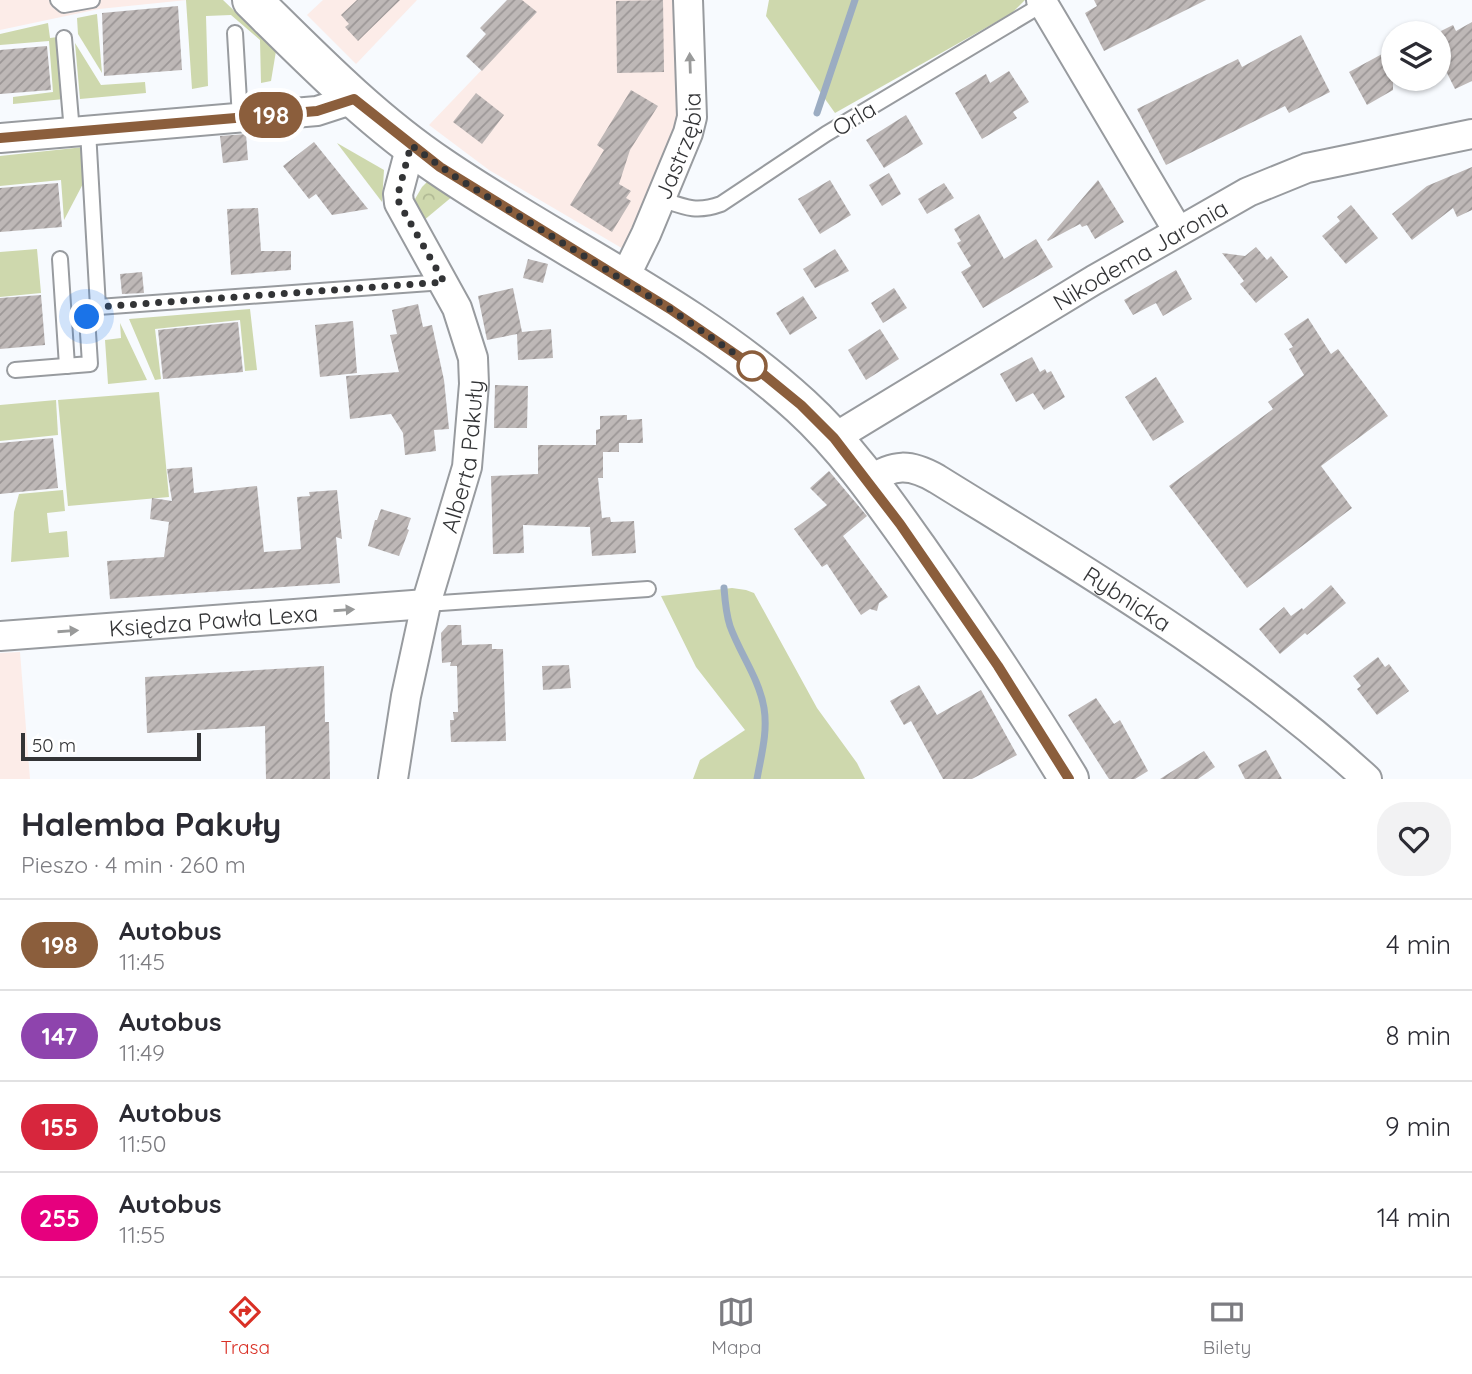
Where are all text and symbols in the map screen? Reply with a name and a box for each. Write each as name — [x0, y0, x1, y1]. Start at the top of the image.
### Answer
map controls — [1381, 21, 1451, 91]
button: layers — [1381, 21, 1451, 91]
one-way arrow — [684, 52, 696, 74]
line badge: 198 — [231, 92, 311, 138]
street label: Jastrzębia — [648, 92, 707, 203]
street label: Orla — [827, 94, 881, 142]
text: 198 — [253, 100, 289, 130]
street label: Nikodema Jaronia — [1047, 192, 1233, 316]
your location — [69, 299, 104, 334]
unlabelled marker — [737, 351, 767, 381]
street label: Alberta Pakuły — [434, 379, 489, 536]
street label: Rybnicka — [1078, 559, 1177, 637]
street label: Księdza Pawła Lexa — [108, 598, 319, 642]
one-way arrow — [333, 604, 355, 615]
one-way arrow — [57, 625, 79, 636]
scale bar — [21, 730, 201, 762]
text: 50 m — [32, 733, 76, 757]
button: heart — [1377, 802, 1451, 876]
text: Halemba Pakuły — [21, 803, 281, 844]
text: Pieszo · 4 min · 260 m — [21, 850, 246, 879]
text: Autobus — [119, 914, 221, 947]
text: 4 min — [1386, 928, 1451, 961]
text: 198 — [41, 930, 78, 960]
text: 11:45 — [119, 947, 165, 976]
text: Autobus — [119, 1005, 221, 1038]
text: 8 min — [1386, 1019, 1451, 1052]
text: 147 — [42, 1021, 77, 1051]
text: 11:49 — [119, 1038, 165, 1067]
text: Autobus — [119, 1096, 221, 1129]
text: 9 min — [1385, 1110, 1451, 1143]
text: 155 — [41, 1112, 78, 1142]
text: 11:50 — [119, 1129, 167, 1158]
text: Autobus — [119, 1187, 221, 1220]
text: 14 min — [1377, 1201, 1451, 1234]
text: 255 — [39, 1203, 80, 1233]
text: 11:55 — [119, 1220, 165, 1249]
tab: Trasa — [221, 1293, 270, 1359]
tab: Mapa — [711, 1293, 762, 1359]
tab: Bilety — [1203, 1293, 1251, 1359]

